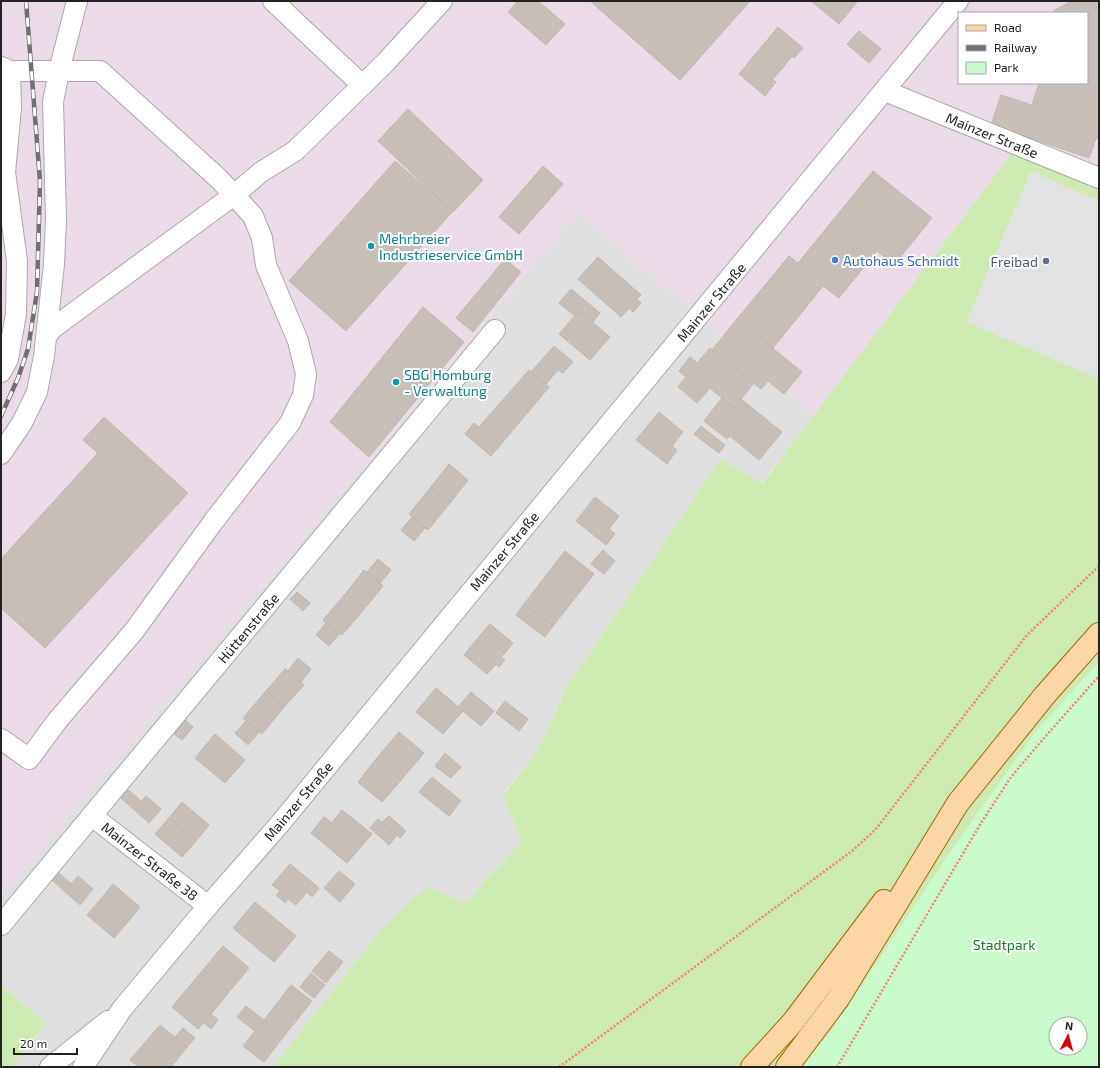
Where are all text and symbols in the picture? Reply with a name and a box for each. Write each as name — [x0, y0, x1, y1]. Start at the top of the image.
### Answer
legend — [958, 12, 1088, 84]
text: Road — [994, 20, 1022, 34]
text: Railway — [994, 40, 1038, 54]
text: Park — [994, 60, 1019, 74]
street label: Mainzer Straße — [943, 109, 1041, 161]
place label: Mehrbreier Industrieservice GmbH — [379, 230, 523, 263]
marker: Mehrbreier Industrieservice GmbH — [366, 241, 376, 251]
place label: Autohaus Schmidt — [843, 252, 959, 269]
place label: Freibad — [991, 253, 1038, 270]
marker: Autohaus Schmidt — [830, 255, 840, 265]
marker: Freibad — [1041, 256, 1051, 266]
street label: Mainzer Straße — [673, 259, 749, 345]
place label: SBG Homburg - Verwaltung — [404, 366, 492, 399]
marker: SBG Homburg - Verwaltung — [391, 377, 401, 387]
street label: Mainzer Straße — [466, 508, 542, 594]
street label: Hüttenstraße — [214, 589, 282, 667]
street label: Mainzer Straße — [260, 758, 336, 844]
street label: Mainzer Straße 38 — [98, 818, 202, 904]
park label: Stadtpark — [973, 936, 1035, 953]
north arrow — [1048, 1016, 1088, 1056]
text: N — [1064, 1019, 1074, 1032]
scale bar — [14, 1030, 77, 1056]
text: 20 m — [20, 1036, 47, 1050]

